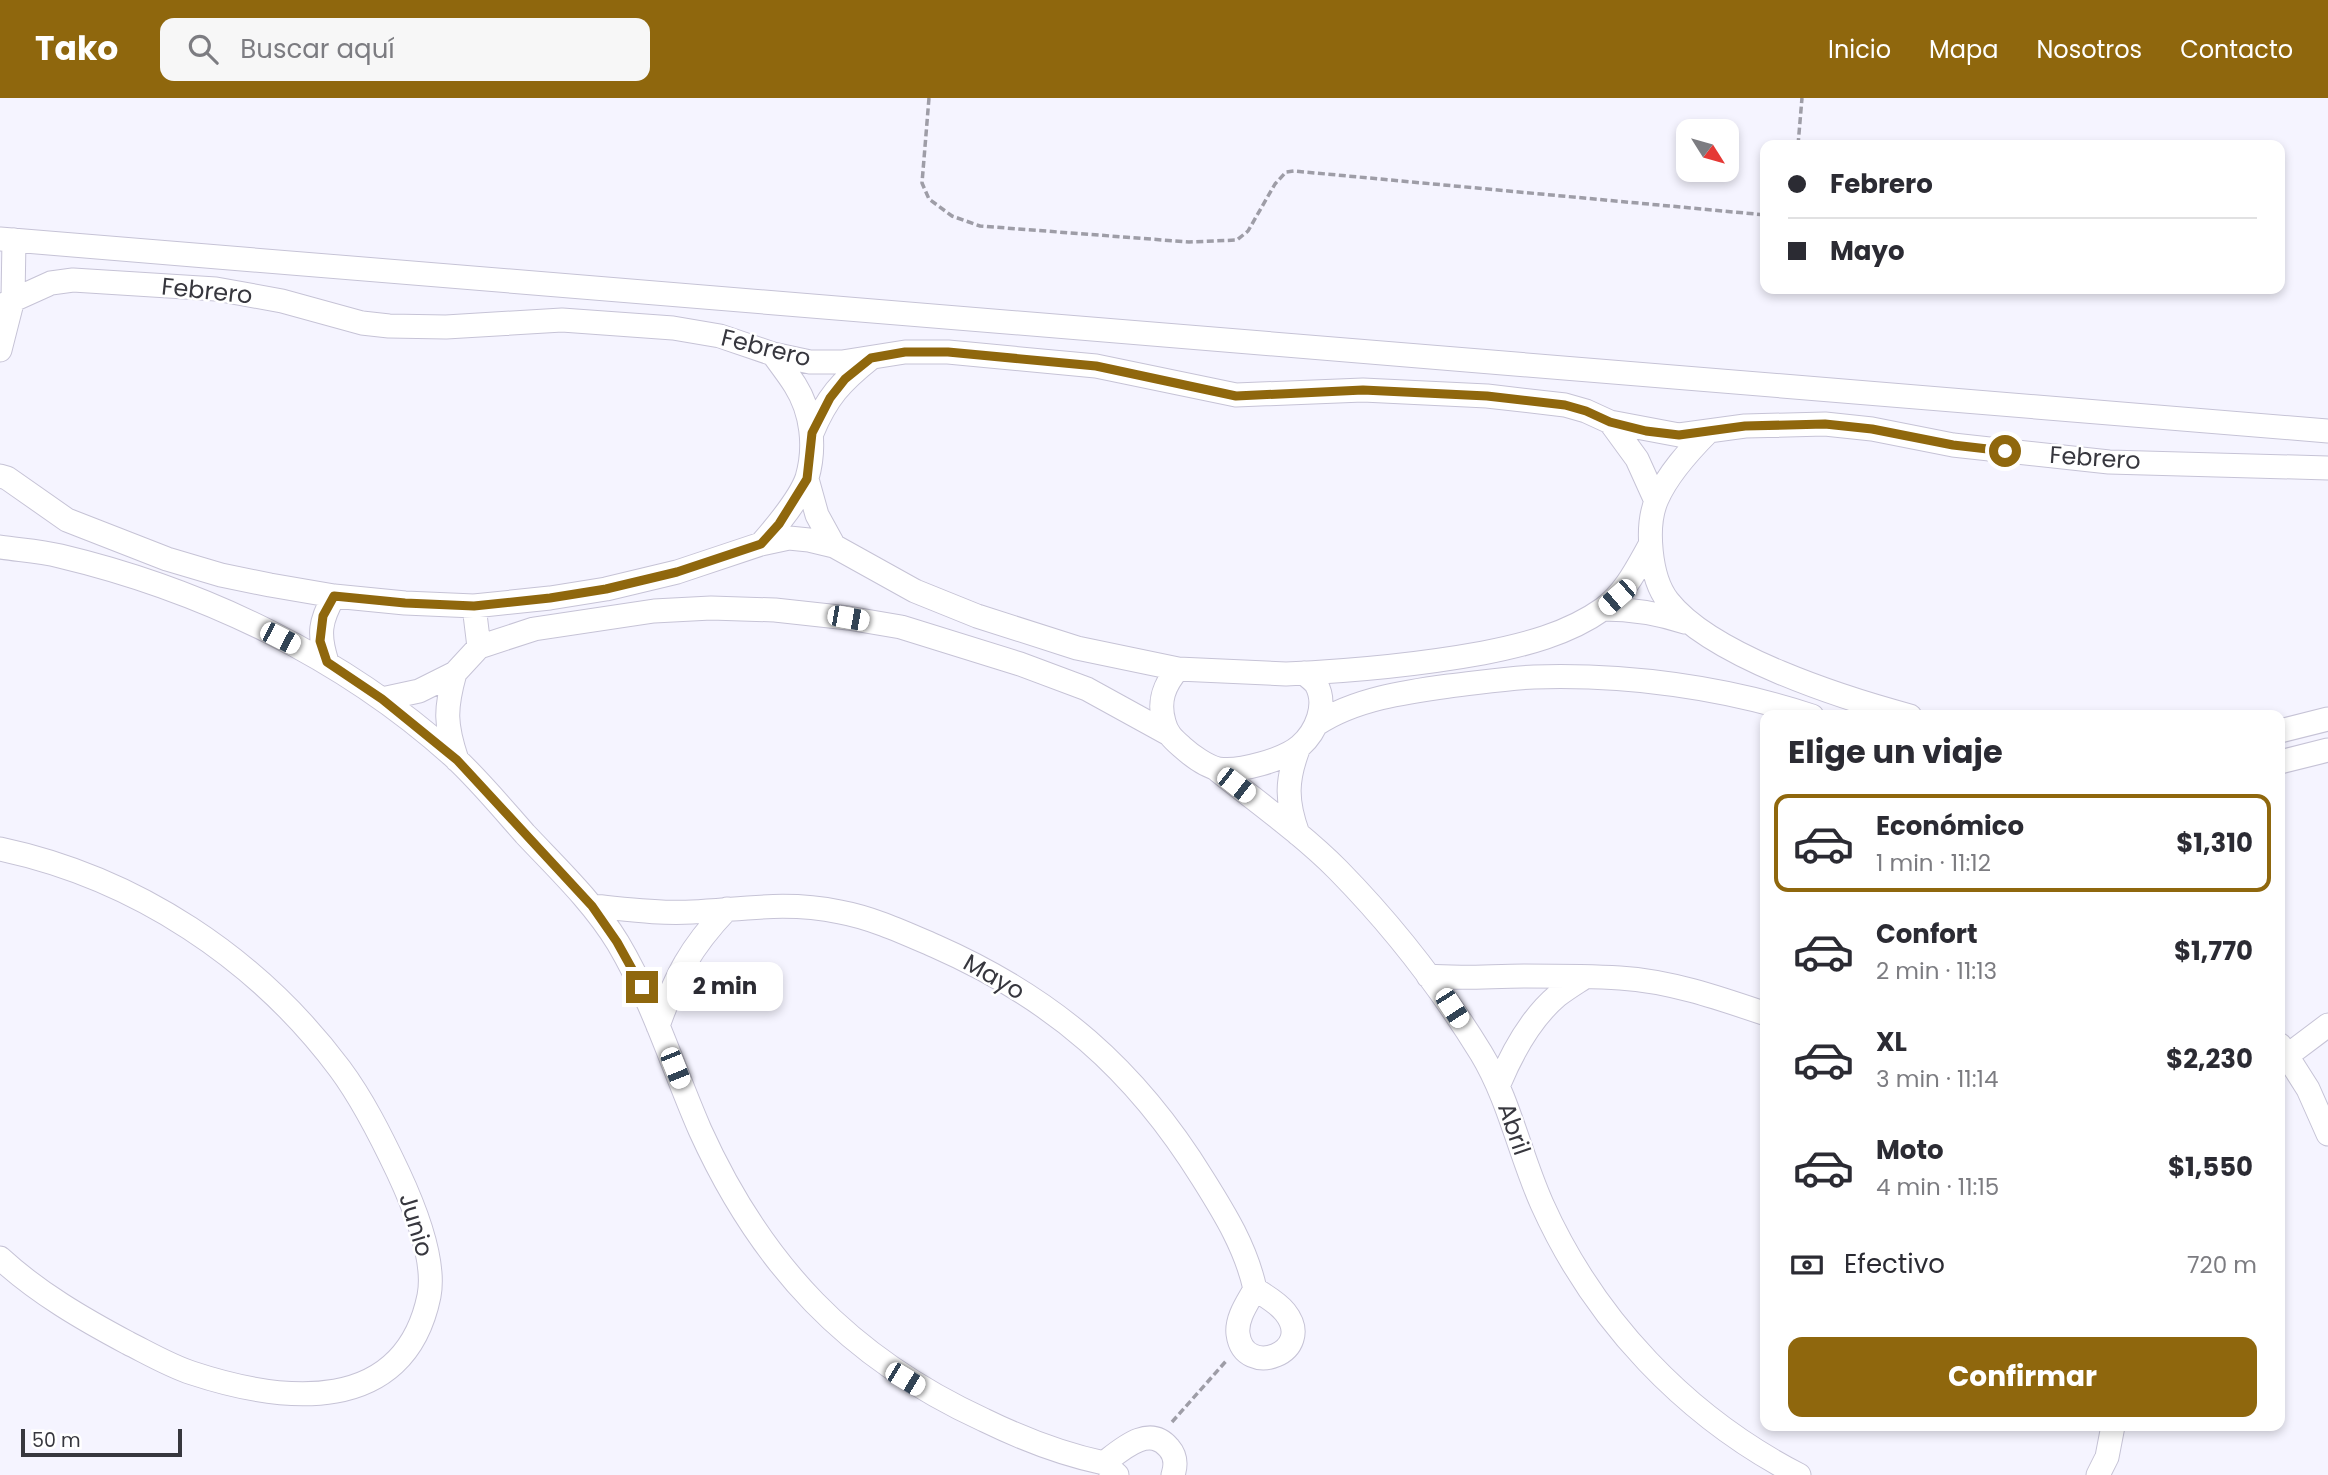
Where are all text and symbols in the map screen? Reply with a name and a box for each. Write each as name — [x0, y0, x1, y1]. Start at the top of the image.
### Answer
search box — [160, 18, 650, 81]
text: Tako — [35, 25, 118, 72]
icon: search — [184, 30, 222, 68]
text: Buscar aquí — [240, 31, 395, 67]
text: Inicio — [1828, 33, 1891, 66]
text: Mapa — [1929, 33, 1998, 66]
text: Nosotros — [2036, 33, 2142, 66]
text: Contacto — [2180, 33, 2293, 66]
north arrow — [1676, 119, 1740, 182]
map controls — [1676, 119, 1739, 182]
text: Febrero — [1830, 166, 1933, 202]
text: Mayo — [1830, 233, 1905, 269]
street label: Febrero — [160, 269, 254, 312]
street label: Febrero — [718, 320, 814, 375]
route start — [1989, 435, 2021, 467]
street label: Febrero — [2048, 438, 2142, 477]
car — [1595, 575, 1640, 619]
car — [826, 604, 871, 632]
car — [257, 619, 304, 657]
text: Elige un viaje — [1788, 729, 2003, 774]
car — [1213, 764, 1260, 806]
text: Económico — [1876, 808, 2024, 844]
icon: car — [1792, 812, 1855, 875]
text: $1,310 — [2176, 825, 2253, 861]
text: 1 min · 11:12 — [1876, 847, 1991, 879]
text: Confort — [1876, 916, 1978, 952]
icon: car — [1792, 920, 1855, 983]
text: $1,770 — [2174, 933, 2253, 969]
street label: Mayo — [958, 946, 1031, 1007]
text: 2 min · 11:13 — [1876, 955, 1997, 987]
callout: 2 min — [666, 962, 782, 1012]
text: 2 min — [693, 970, 757, 1002]
route end — [626, 971, 658, 1003]
car — [1432, 985, 1473, 1031]
text: XL — [1876, 1024, 1907, 1060]
icon: car — [1792, 1028, 1855, 1091]
text: $2,230 — [2166, 1041, 2253, 1077]
car — [658, 1045, 693, 1091]
text: 3 min · 11:14 — [1876, 1063, 1998, 1095]
street label: Abril — [1490, 1098, 1539, 1159]
text: Moto — [1876, 1132, 1944, 1168]
icon: car — [1792, 1136, 1855, 1199]
text: $1,550 — [2168, 1149, 2253, 1185]
text: 4 min · 11:15 — [1876, 1171, 1999, 1203]
street label: Junio — [391, 1189, 442, 1261]
icon: cash — [1788, 1246, 1826, 1284]
text: Efectivo — [1844, 1246, 1945, 1282]
text: 720 m — [2187, 1249, 2257, 1281]
button: Confirmar — [1788, 1337, 2257, 1417]
car — [882, 1359, 929, 1399]
scale bar — [21, 1426, 182, 1458]
text: 50 m — [32, 1427, 81, 1454]

